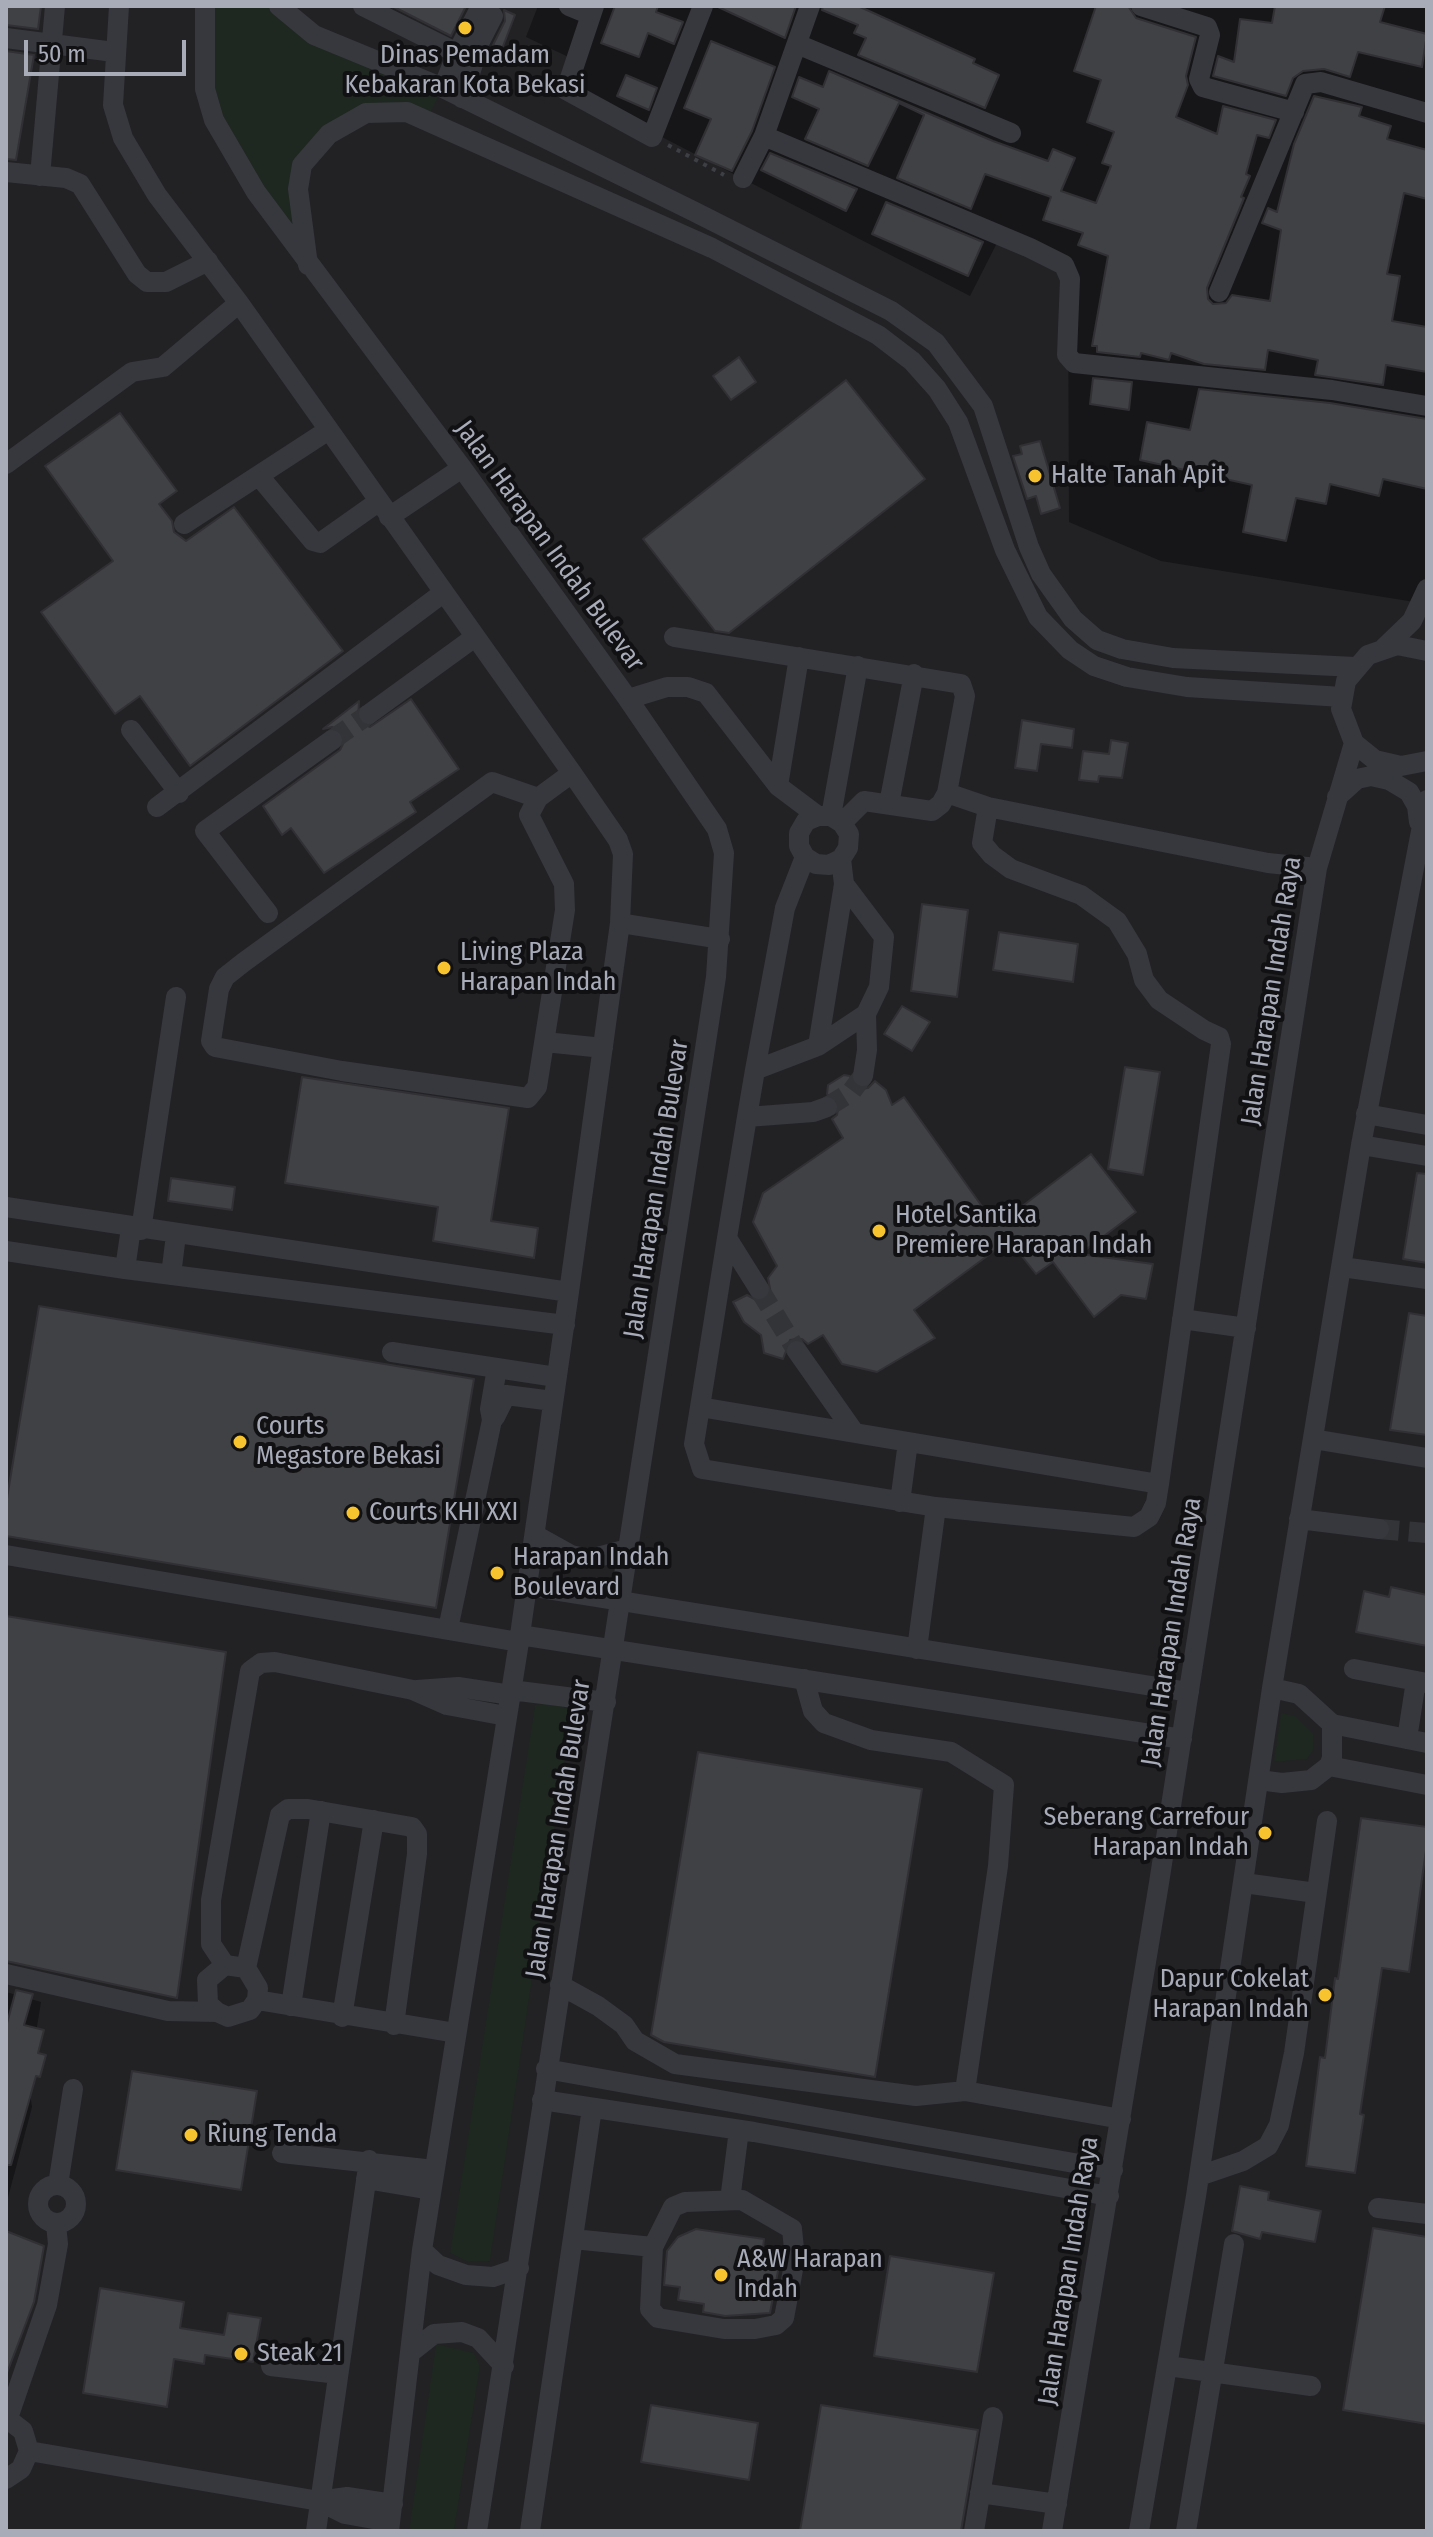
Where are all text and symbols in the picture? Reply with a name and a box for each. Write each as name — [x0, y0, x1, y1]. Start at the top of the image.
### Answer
marker: Dinas Pemadam Kebakaran Kota Bekasi — [456, 19, 474, 37]
scale bar — [28, 24, 190, 74]
text: 50 m — [38, 40, 86, 68]
place label: Dinas Pemadam Kebakaran Kota Bekasi — [344, 40, 586, 102]
street label: Jalan Harapan Indah Bulevar — [448, 415, 650, 677]
place label: Halte Tanah Apit — [1051, 460, 1225, 492]
marker: Halte Tanah Apit — [1026, 467, 1044, 485]
street label: Jalan Harapan Indah Raya — [1235, 854, 1309, 1128]
place label: Living Plaza Harapan Indah — [460, 937, 617, 998]
marker: Living Plaza Harapan Indah — [435, 959, 453, 977]
street label: Jalan Harapan Indah Bulevar — [618, 1038, 696, 1340]
place label: Hotel Santika Premiere Harapan Indah — [895, 1200, 1153, 1262]
marker: Hotel Santika Premiere Harapan Indah — [870, 1222, 888, 1240]
place label: Courts Megastore Bekasi — [256, 1411, 441, 1472]
marker: Courts Megastore Bekasi — [231, 1433, 249, 1451]
street label: Jalan Harapan Indah Raya — [1135, 1495, 1209, 1769]
place label: Courts KHI XXI — [369, 1497, 518, 1529]
marker: Courts KHI XXI — [344, 1504, 362, 1522]
place label: Harapan Indah Boulevard — [513, 1542, 670, 1604]
marker: Harapan Indah Boulevard — [488, 1564, 506, 1582]
street label: Jalan Harapan Indah Bulevar — [520, 1678, 598, 1980]
place label: Seberang Carrefour Harapan Indah — [1044, 1802, 1249, 1864]
marker: Seberang Carrefour Harapan Indah — [1256, 1824, 1274, 1842]
place label: Dapur Cokelat Harapan Indah — [1152, 1964, 1309, 2026]
marker: Dapur Cokelat Harapan Indah — [1316, 1986, 1334, 2004]
place label: Riung Tenda — [207, 2119, 337, 2151]
marker: Riung Tenda — [182, 2126, 200, 2144]
street label: Jalan Harapan Indah Raya — [1032, 2134, 1106, 2408]
place label: A&W Harapan Indah — [737, 2244, 883, 2306]
marker: A&W Harapan Indah — [712, 2266, 730, 2284]
place label: Steak 21 — [257, 2338, 343, 2370]
marker: Steak 21 — [232, 2345, 250, 2363]

